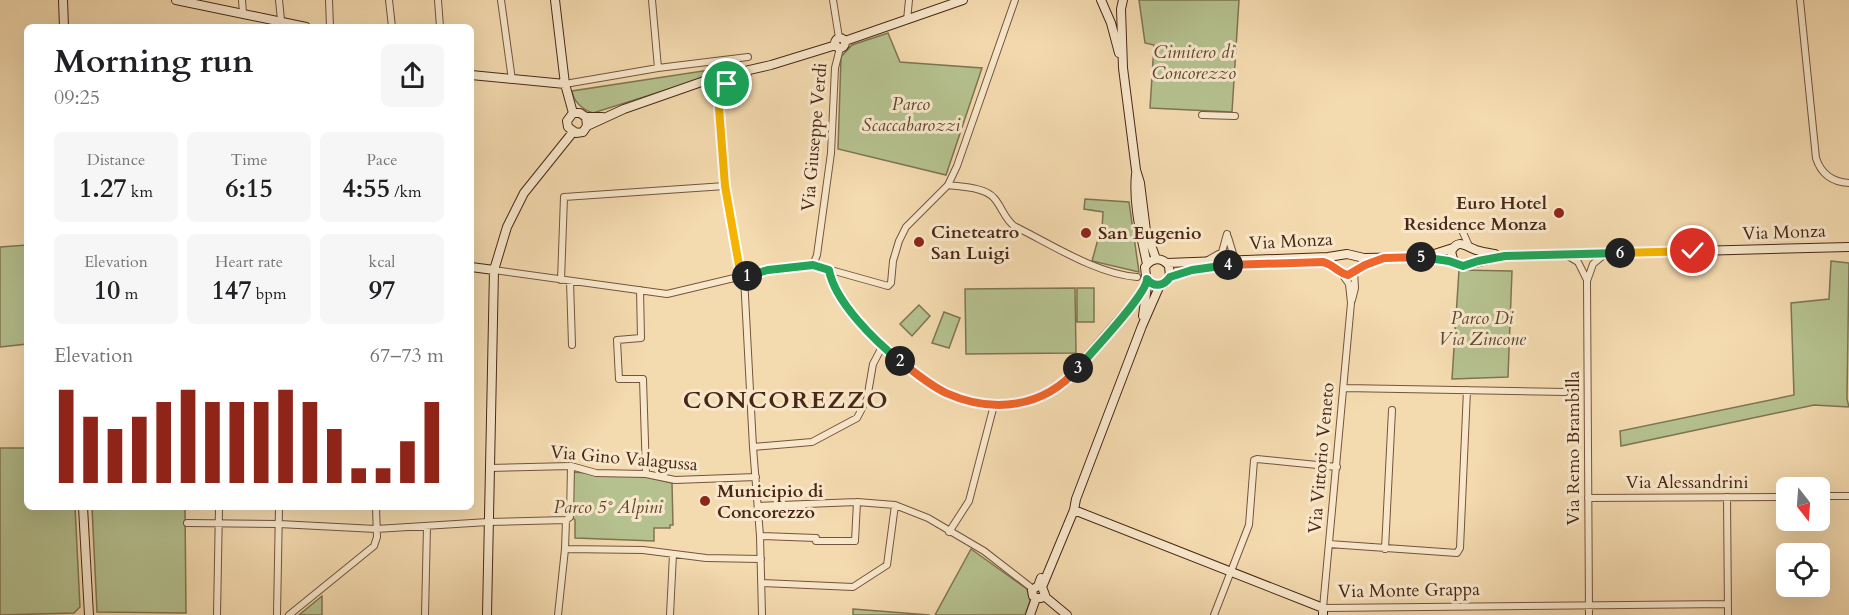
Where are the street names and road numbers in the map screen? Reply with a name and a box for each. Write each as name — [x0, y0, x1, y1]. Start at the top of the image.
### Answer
street label: Via Giuseppe Verdi — [796, 62, 833, 212]
street label: Via Monza — [1742, 219, 1826, 246]
street label: Via Monza — [1249, 227, 1334, 256]
street label: Via Remo Brambilla — [1561, 370, 1586, 525]
street label: Via Vittorio Veneto — [1302, 381, 1341, 535]
street label: Via Gino Valagussa — [549, 440, 699, 477]
street label: Via Alessandrini — [1625, 470, 1749, 495]
street label: Via Monte Grappa — [1338, 577, 1480, 604]

